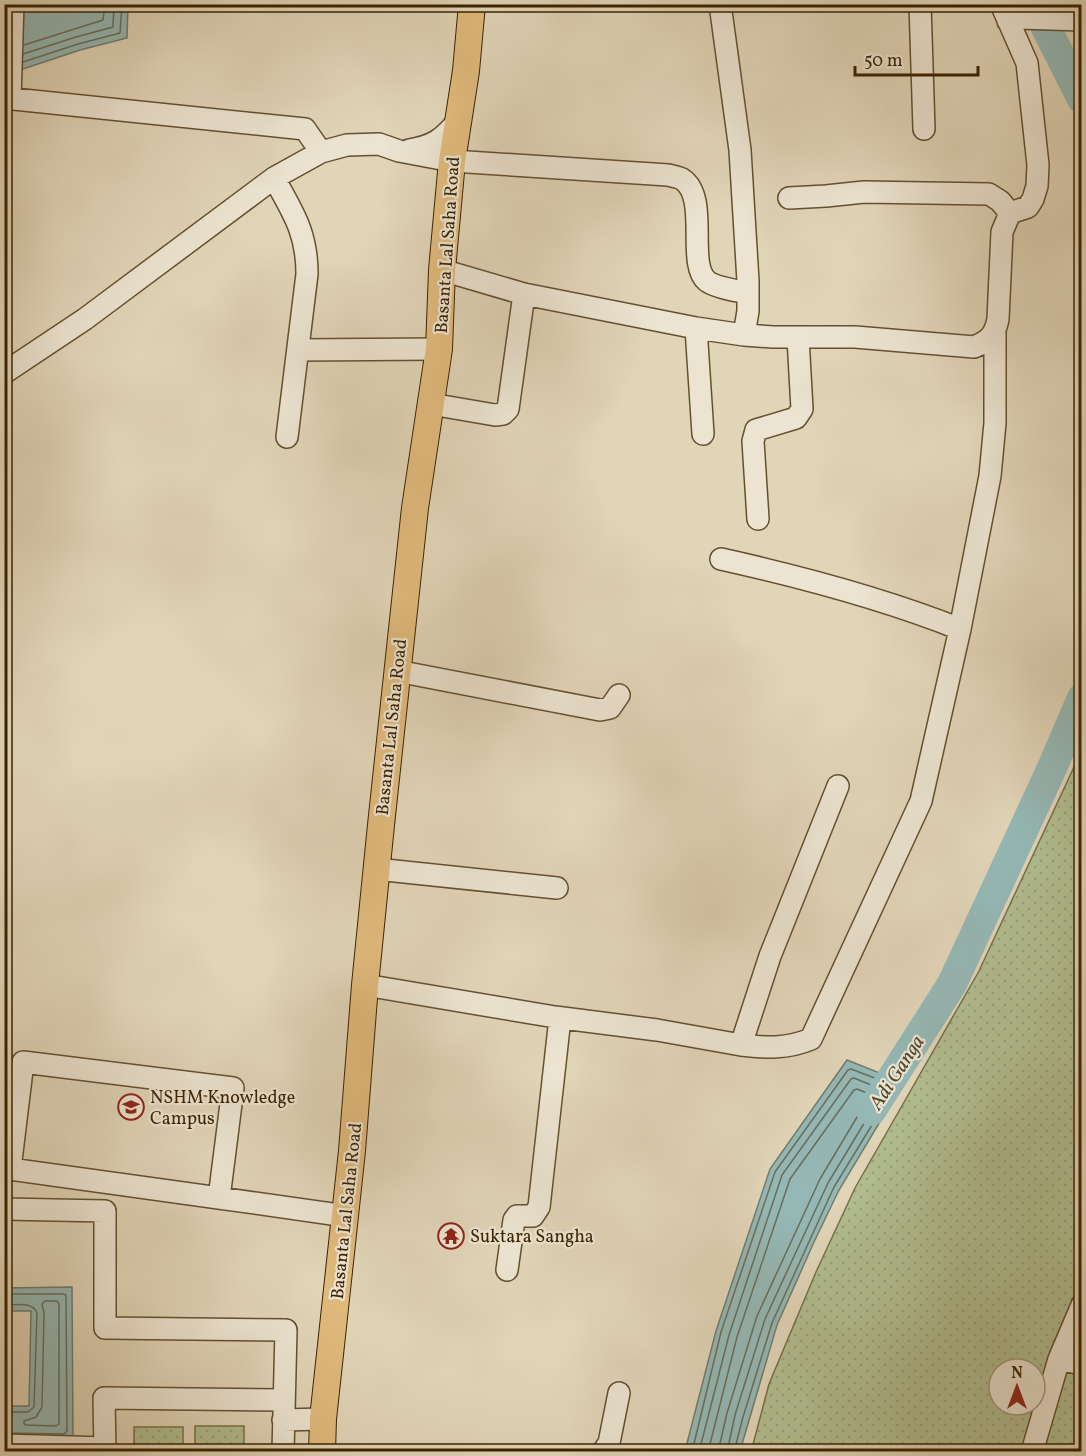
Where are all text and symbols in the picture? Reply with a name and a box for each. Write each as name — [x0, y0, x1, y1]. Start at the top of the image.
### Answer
scale bar — [855, 39, 978, 77]
text: 50 m — [864, 49, 903, 74]
street label: Basanta Lal Saha Road — [430, 156, 467, 334]
street label: Basanta Lal Saha Road — [371, 638, 414, 817]
water label: Adi Ganga — [863, 1030, 932, 1117]
place label: NSHM Knowledge Campus — [150, 1086, 295, 1132]
school or university icon: NSHM Knowledge Campus — [116, 1092, 146, 1122]
street label: Basanta Lal Saha Road — [326, 1122, 369, 1301]
temple icon: Suktara Sangha — [436, 1221, 466, 1251]
place label: Suktara Sangha — [470, 1225, 594, 1250]
north arrow — [987, 1357, 1047, 1417]
text: N — [1011, 1363, 1023, 1385]

